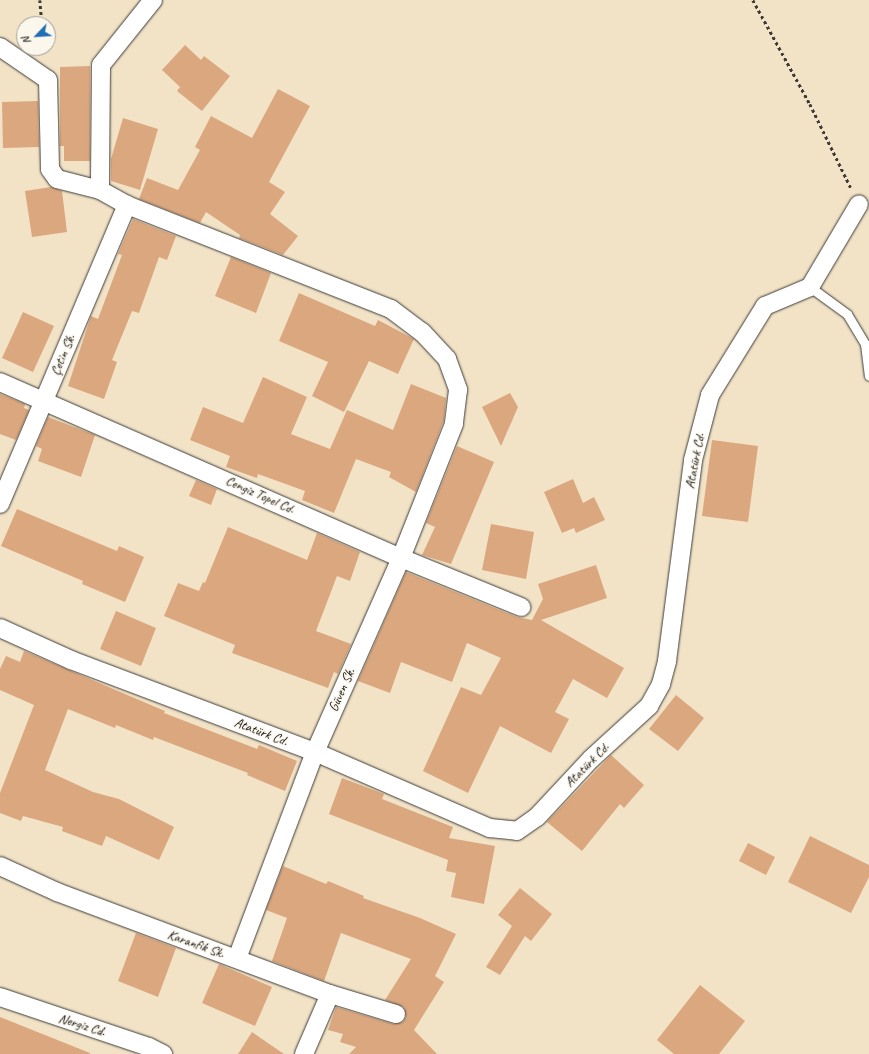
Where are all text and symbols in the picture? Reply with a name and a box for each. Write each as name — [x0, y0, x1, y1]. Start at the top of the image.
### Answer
north arrow — [16, 16, 56, 56]
text: N — [18, 35, 34, 47]
street label: Çetin Sk. — [47, 332, 79, 378]
street label: Atatürk Cd. — [681, 432, 709, 490]
street label: Cengiz Topel Cd. — [223, 472, 297, 518]
street label: Güven Sk. — [325, 666, 359, 714]
street label: Atatürk Cd. — [232, 714, 290, 750]
street label: Atatürk Cd. — [561, 739, 613, 791]
street label: Karanfik Sk. — [165, 926, 227, 962]
street label: Nergiz Cd. — [56, 1010, 108, 1040]

